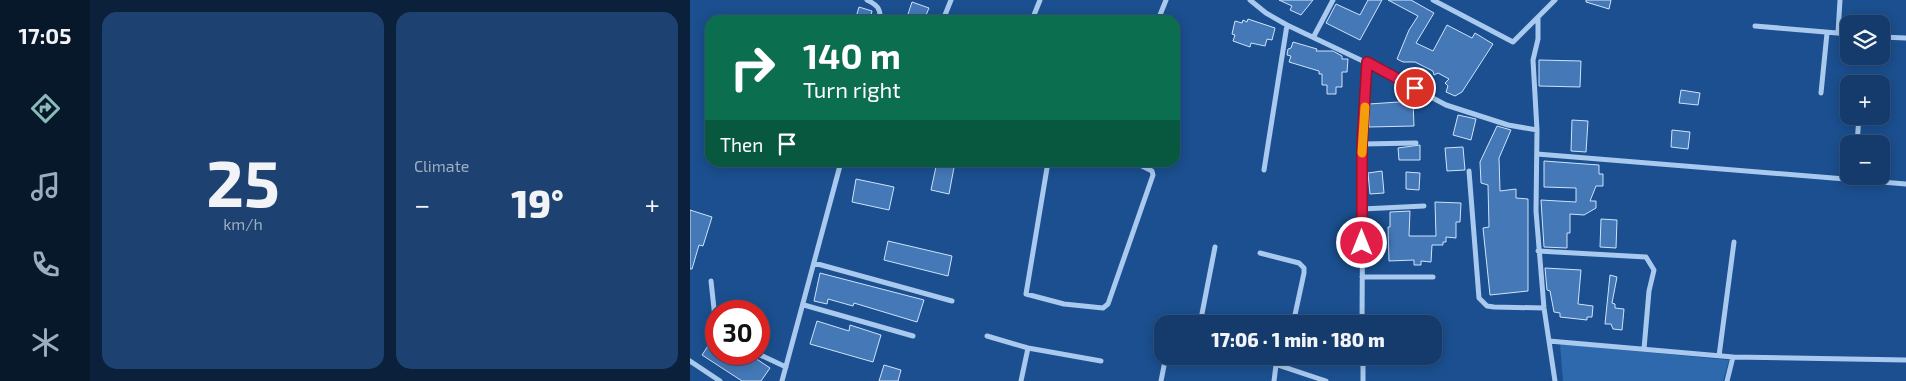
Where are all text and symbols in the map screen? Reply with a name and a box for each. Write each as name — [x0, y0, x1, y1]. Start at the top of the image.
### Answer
map controls — [1840, 15, 1890, 185]
button: layers — [1840, 15, 1890, 65]
text: 17:05 — [19, 22, 71, 48]
text: 140 m — [803, 34, 901, 76]
icon: right — [720, 35, 785, 100]
pin — [1394, 67, 1436, 109]
icon: arrive — [1401, 74, 1429, 102]
button: + — [1840, 75, 1890, 125]
text: Turn right — [803, 76, 901, 102]
icon: directions — [28, 91, 63, 126]
icon: arrive — [773, 130, 801, 158]
text: Then — [720, 133, 763, 156]
button: − — [1840, 135, 1890, 185]
text: 25 — [206, 142, 280, 220]
text: Climate — [414, 156, 469, 175]
icon: music — [28, 169, 63, 204]
text: 19° — [511, 180, 564, 226]
text: − — [414, 187, 430, 221]
text: + — [645, 187, 660, 221]
text: km/h — [223, 214, 263, 233]
position arrow — [1335, 216, 1387, 268]
icon: phone — [28, 247, 63, 282]
speed limit sign: 30 — [705, 300, 770, 365]
icon: climate — [28, 325, 63, 360]
text: 17:06 · 1 min · 180 m — [1211, 328, 1385, 351]

